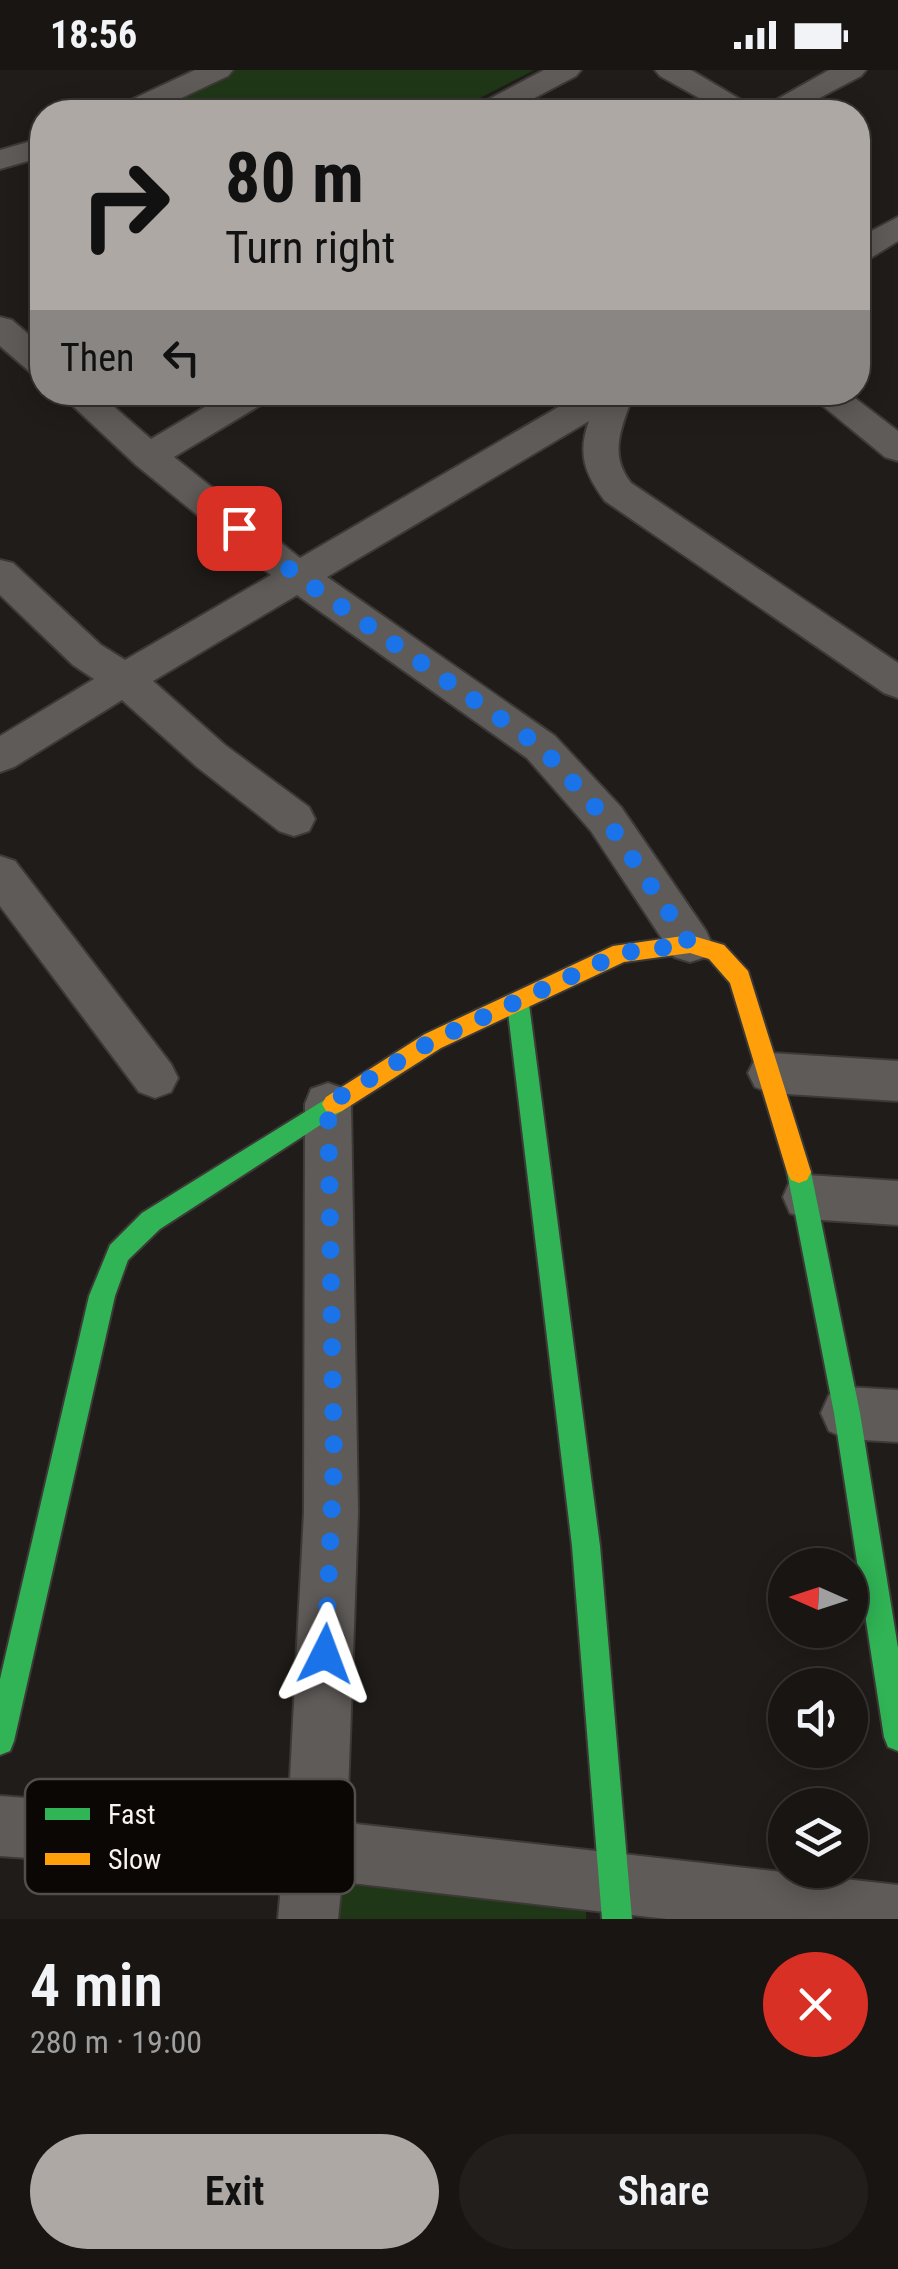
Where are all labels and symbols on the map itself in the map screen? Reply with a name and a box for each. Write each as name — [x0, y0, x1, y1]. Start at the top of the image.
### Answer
pin — [197, 486, 282, 571]
north arrow — [768, 1548, 868, 1648]
position arrow — [273, 1602, 377, 1706]
legend — [25, 1779, 355, 1894]
text: Fast — [108, 1798, 155, 1831]
text: Slow — [108, 1843, 161, 1876]

